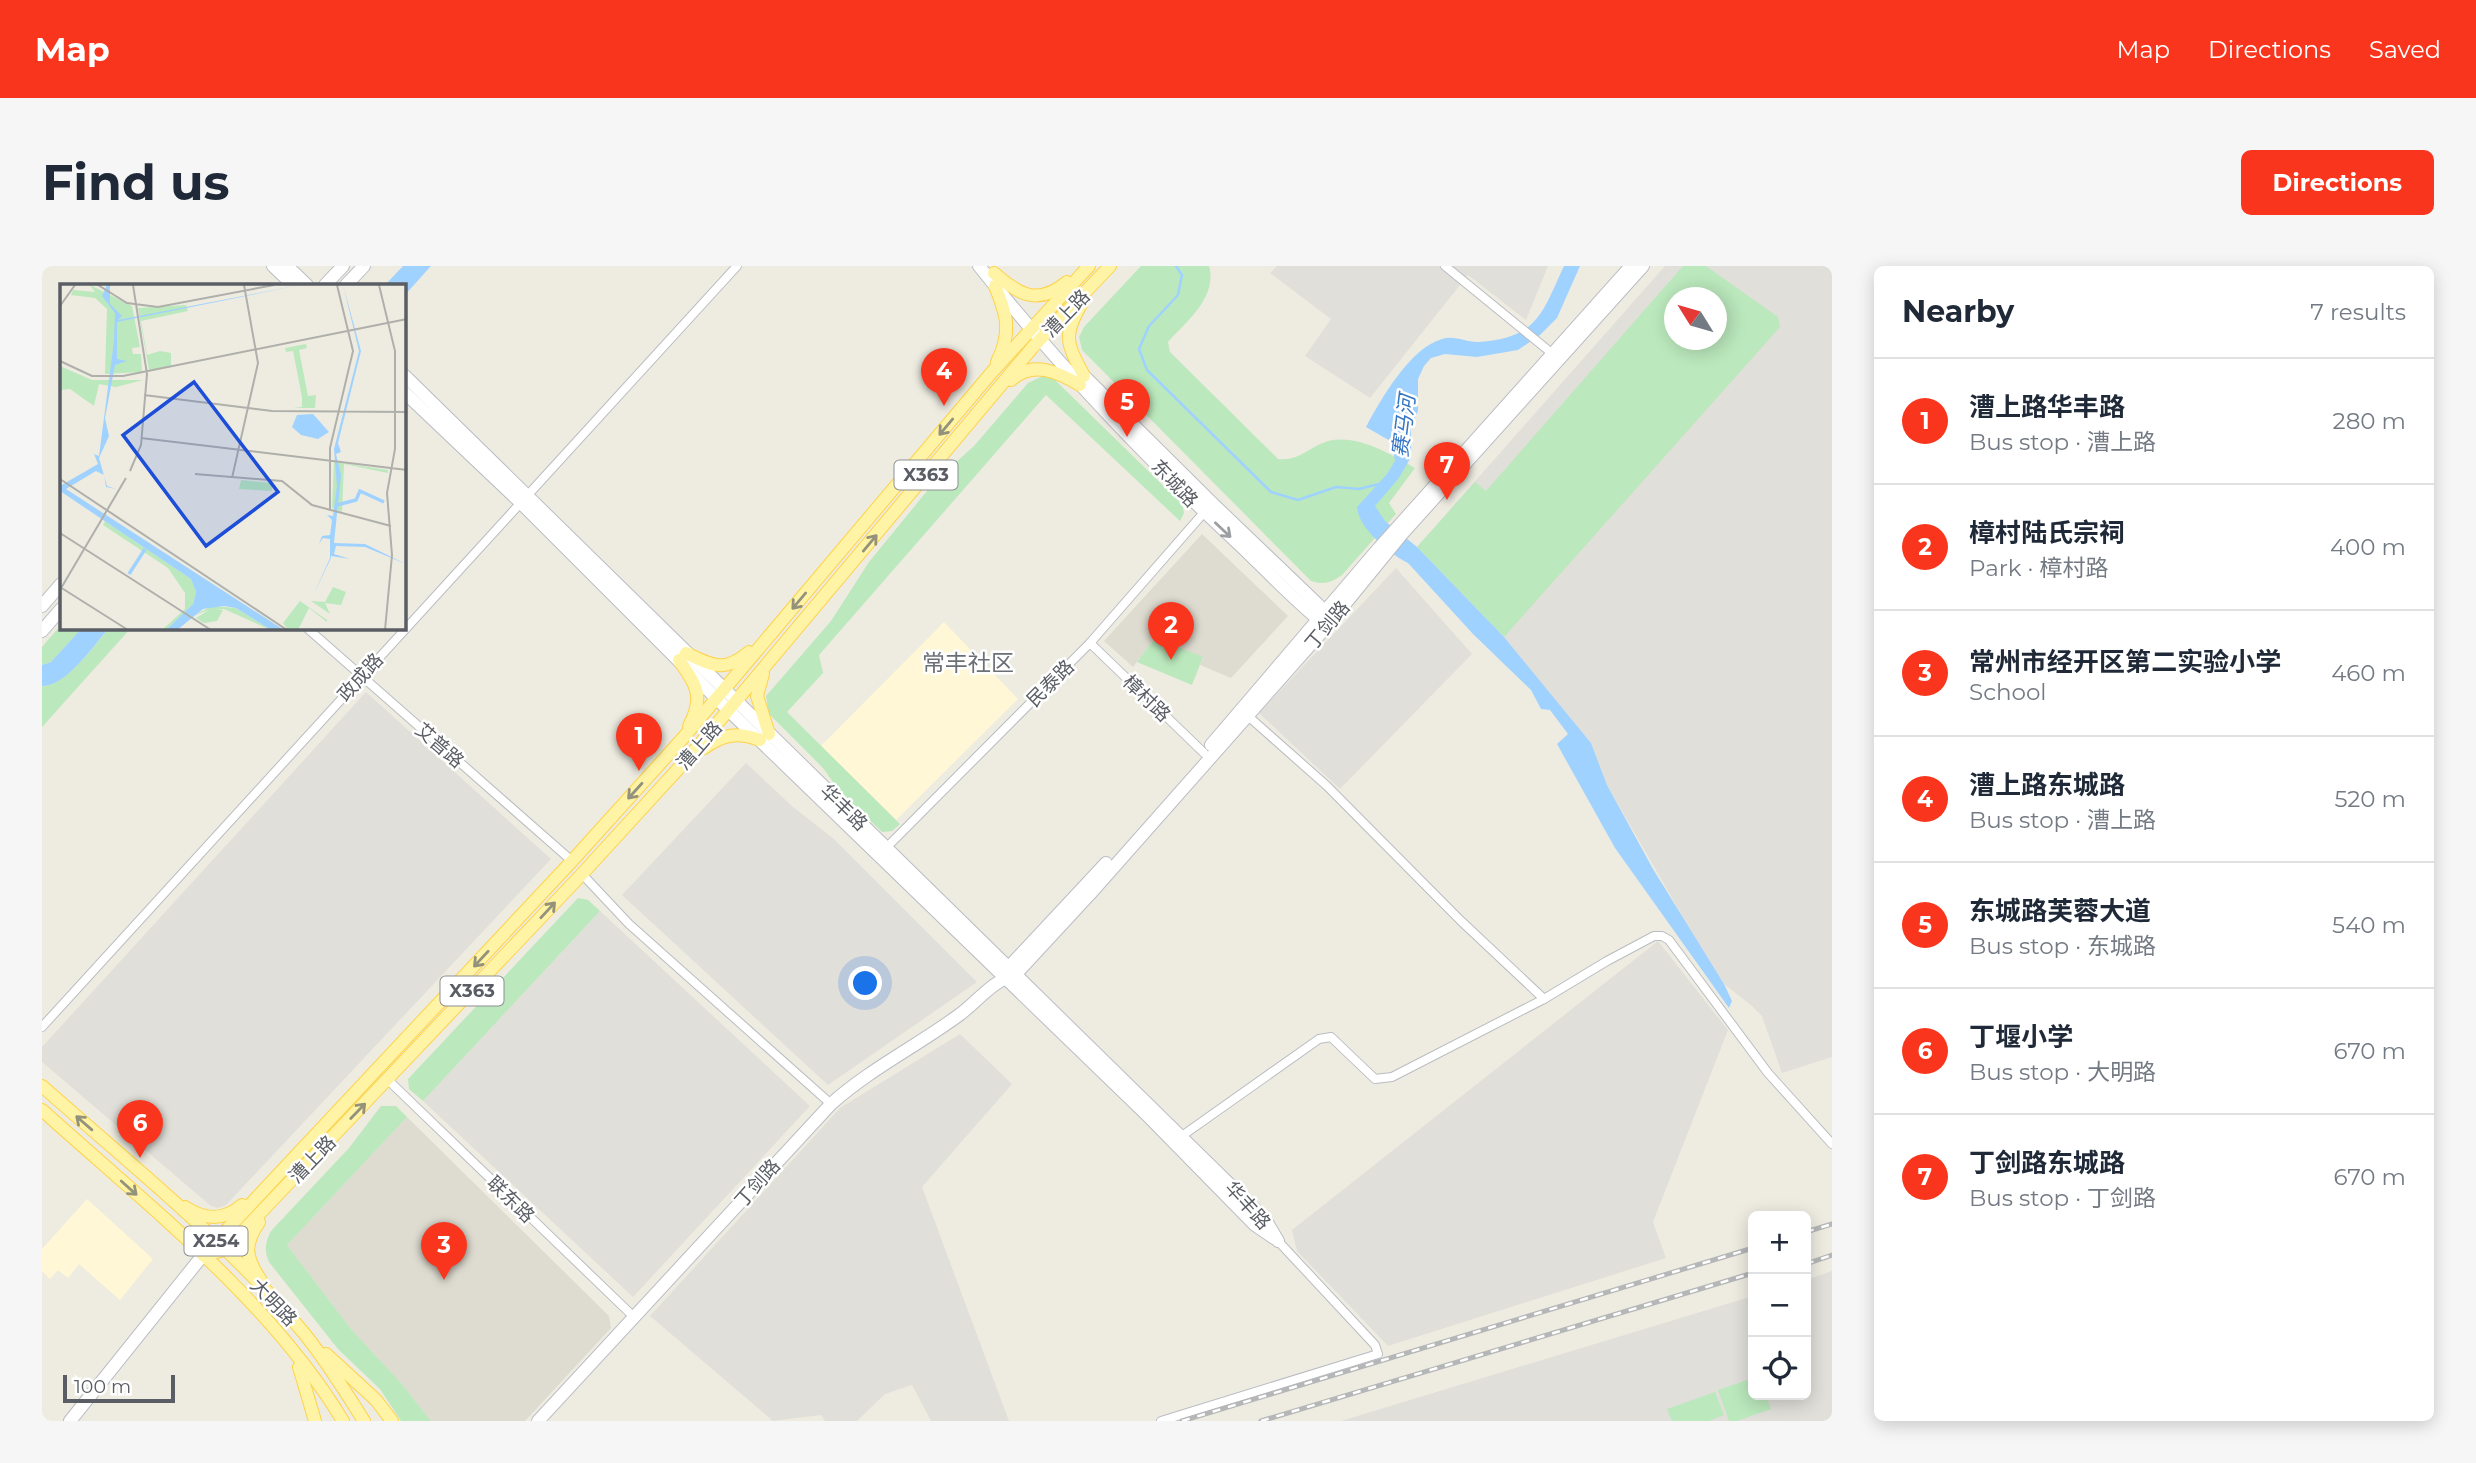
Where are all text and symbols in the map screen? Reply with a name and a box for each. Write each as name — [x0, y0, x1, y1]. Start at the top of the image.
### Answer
text: Map — [35, 29, 110, 69]
text: Map — [2117, 35, 2170, 64]
text: Directions — [2208, 35, 2331, 64]
text: Saved — [2369, 35, 2441, 64]
button: Directions — [2241, 150, 2434, 215]
text: Find us — [42, 153, 230, 212]
inset map — [60, 284, 406, 630]
street label: 漕上路 — [1038, 285, 1094, 342]
north arrow — [1664, 287, 1727, 350]
text: Nearby — [1902, 293, 2014, 330]
text: 7 results — [2310, 298, 2406, 326]
pin: 4 — [921, 348, 967, 406]
pin: 5 — [1104, 379, 1150, 437]
water label: 赛马河 — [1387, 389, 1420, 459]
text: 漕上路华丰路 — [1969, 391, 2125, 423]
text: 1 — [1920, 407, 1930, 435]
text: 280 m — [2333, 407, 2406, 435]
one-way arrow — [938, 417, 954, 435]
text: Bus stop · 漕上路 — [1969, 428, 2156, 456]
pin: 7 — [1424, 442, 1470, 500]
street label: 东城路 — [1147, 455, 1203, 512]
road number: X363 — [894, 460, 958, 490]
text: 樟村陆氏宗祠 — [1969, 517, 2125, 549]
one-way arrow — [1214, 522, 1231, 539]
text: 2 — [1918, 533, 1932, 561]
text: 400 m — [2330, 533, 2406, 561]
one-way arrow — [862, 534, 877, 552]
text: Park · 樟村路 — [1969, 554, 2108, 582]
one-way arrow — [791, 591, 807, 609]
street label: 丁剑路 — [1300, 596, 1355, 655]
pin: 2 — [1148, 602, 1194, 660]
text: 常州市经开区第二实验小学 — [1969, 646, 2281, 678]
street label: 政成路 — [333, 648, 388, 706]
district label: 常丰社区 — [922, 649, 1014, 677]
street label: 民泰路 — [1022, 655, 1079, 712]
text: 3 — [1918, 659, 1932, 687]
text: 460 m — [2331, 659, 2406, 687]
street label: 樟村路 — [1118, 670, 1175, 726]
text: School — [1969, 678, 2047, 706]
pin: 1 — [616, 713, 662, 771]
street label: 漕上路 — [672, 716, 727, 774]
street label: 艾普路 — [411, 718, 469, 773]
text: 漕上路东城路 — [1969, 769, 2125, 801]
street label: 华丰路 — [815, 779, 872, 835]
one-way arrow — [627, 782, 643, 800]
text: 4 — [1917, 785, 1933, 813]
text: 520 m — [2334, 785, 2406, 813]
text: Bus stop · 漕上路 — [1969, 806, 2156, 834]
text: 东城路芙蓉大道 — [1969, 895, 2151, 927]
one-way arrow — [540, 901, 556, 919]
text: 5 — [1918, 911, 1932, 939]
text: 540 m — [2332, 911, 2406, 939]
text: Bus stop · 东城路 — [1969, 932, 2156, 960]
one-way arrow — [472, 950, 489, 967]
your location — [848, 966, 882, 1000]
road number: X363 — [440, 976, 504, 1006]
text: 丁堰小学 — [1969, 1021, 2073, 1053]
text: 6 — [1918, 1037, 1932, 1065]
text: 670 m — [2333, 1037, 2406, 1065]
text: Bus stop · 大明路 — [1969, 1058, 2156, 1086]
pin: 6 — [117, 1100, 163, 1158]
one-way arrow — [349, 1103, 366, 1120]
one-way arrow — [75, 1115, 93, 1131]
street label: 漕上路 — [284, 1131, 340, 1188]
text: 丁剑路东城路 — [1969, 1147, 2125, 1179]
street label: 丁剑路 — [730, 1154, 785, 1212]
text: 7 — [1918, 1163, 1932, 1191]
text: 670 m — [2333, 1163, 2406, 1191]
street label: 联东路 — [482, 1171, 539, 1227]
street label: 华丰路 — [1220, 1176, 1275, 1234]
one-way arrow — [120, 1180, 138, 1196]
text: Bus stop · 丁剑路 — [1969, 1184, 2156, 1212]
map controls — [1748, 1211, 1811, 1400]
button: + — [1748, 1211, 1811, 1274]
pin: 3 — [421, 1222, 467, 1280]
road number: X254 — [184, 1226, 248, 1256]
street label: 大明路 — [246, 1274, 302, 1331]
button: − — [1748, 1274, 1811, 1337]
button: locate — [1748, 1337, 1811, 1400]
scale bar — [63, 1372, 175, 1404]
text: 100 m — [74, 1375, 131, 1398]

